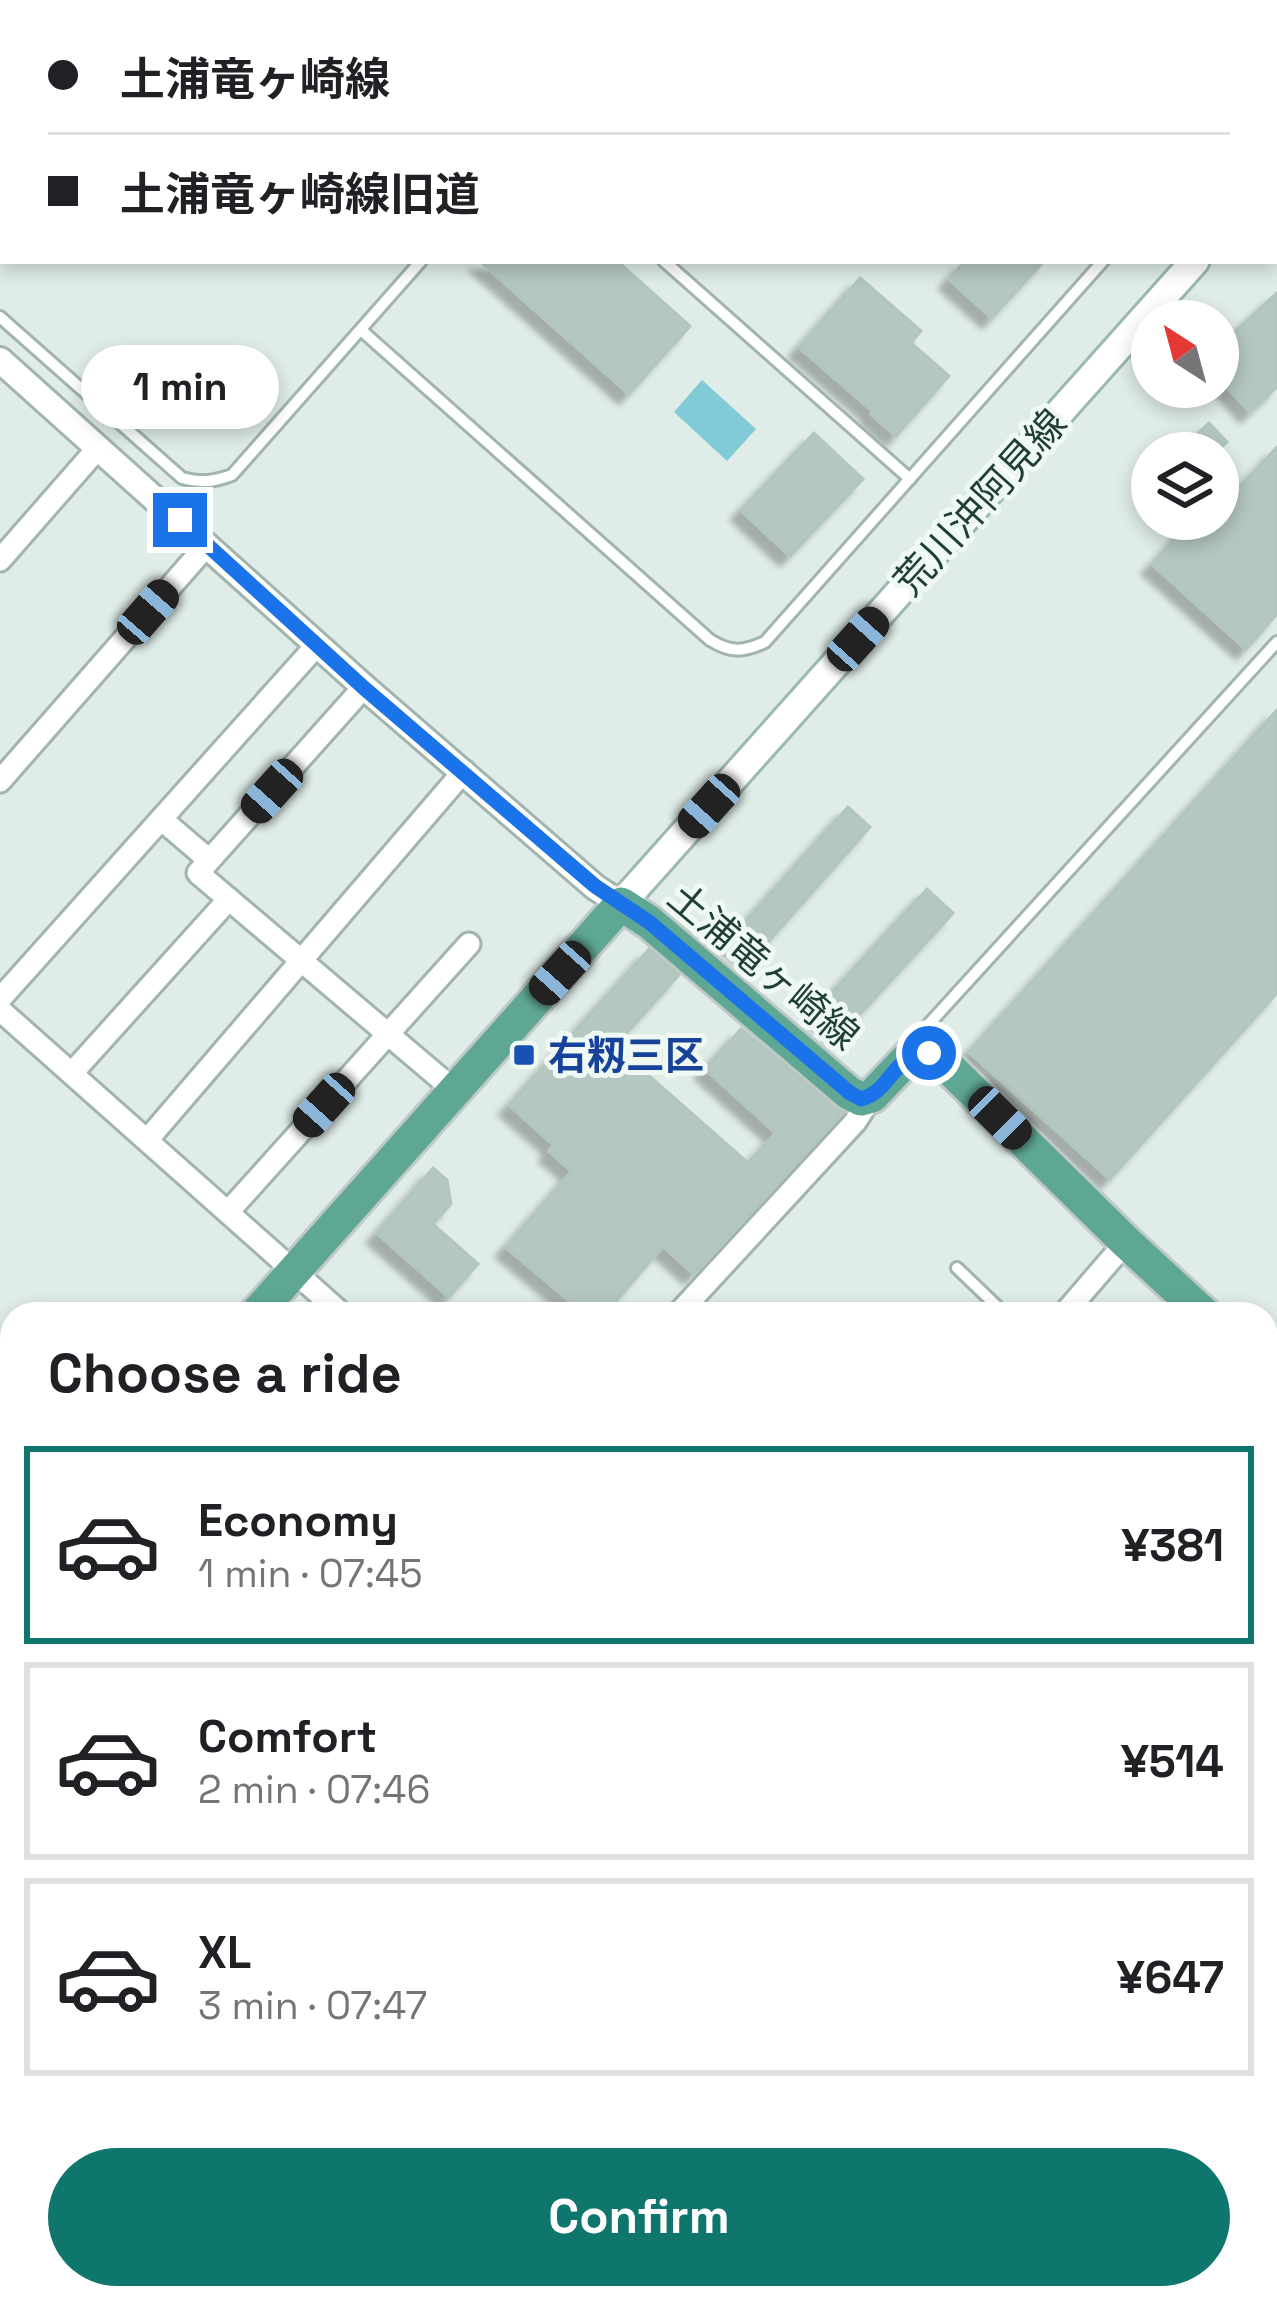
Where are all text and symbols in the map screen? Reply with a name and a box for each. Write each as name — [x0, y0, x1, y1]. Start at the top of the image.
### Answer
text: 土浦竜ヶ崎線 — [120, 51, 390, 108]
text: 土浦竜ヶ崎線旧道 — [120, 166, 480, 223]
north arrow — [1131, 300, 1239, 408]
map controls — [1131, 300, 1239, 540]
callout: 1 min — [81, 346, 279, 430]
text: 1 min — [132, 362, 228, 411]
street label: 荒川沖阿見線 — [884, 399, 1077, 606]
button: layers — [1131, 432, 1239, 540]
route end — [153, 493, 207, 547]
car — [111, 573, 185, 651]
car — [821, 600, 895, 678]
car — [235, 752, 309, 830]
car — [672, 767, 746, 845]
street label: 土浦竜ヶ崎線 — [658, 872, 869, 1060]
car — [523, 934, 597, 1012]
route start — [902, 1026, 956, 1080]
place label: 右籾三区 — [548, 1031, 704, 1080]
marker: 右籾三区 — [511, 1042, 537, 1068]
car — [287, 1066, 361, 1144]
car — [962, 1080, 1038, 1156]
text: Choose a ride — [48, 1339, 402, 1408]
icon: car — [54, 1491, 162, 1599]
text: Economy — [198, 1492, 398, 1549]
text: ¥381 — [1121, 1517, 1224, 1574]
text: 1 min · 07:45 — [198, 1549, 423, 1598]
icon: car — [54, 1707, 162, 1815]
text: Comfort — [198, 1708, 377, 1765]
text: ¥514 — [1121, 1733, 1224, 1790]
text: 2 min · 07:46 — [198, 1765, 430, 1814]
icon: car — [54, 1923, 162, 2031]
text: XL — [198, 1924, 251, 1981]
text: ¥647 — [1117, 1949, 1224, 2006]
text: 3 min · 07:47 — [198, 1981, 427, 2030]
button: Confirm — [48, 2148, 1230, 2286]

